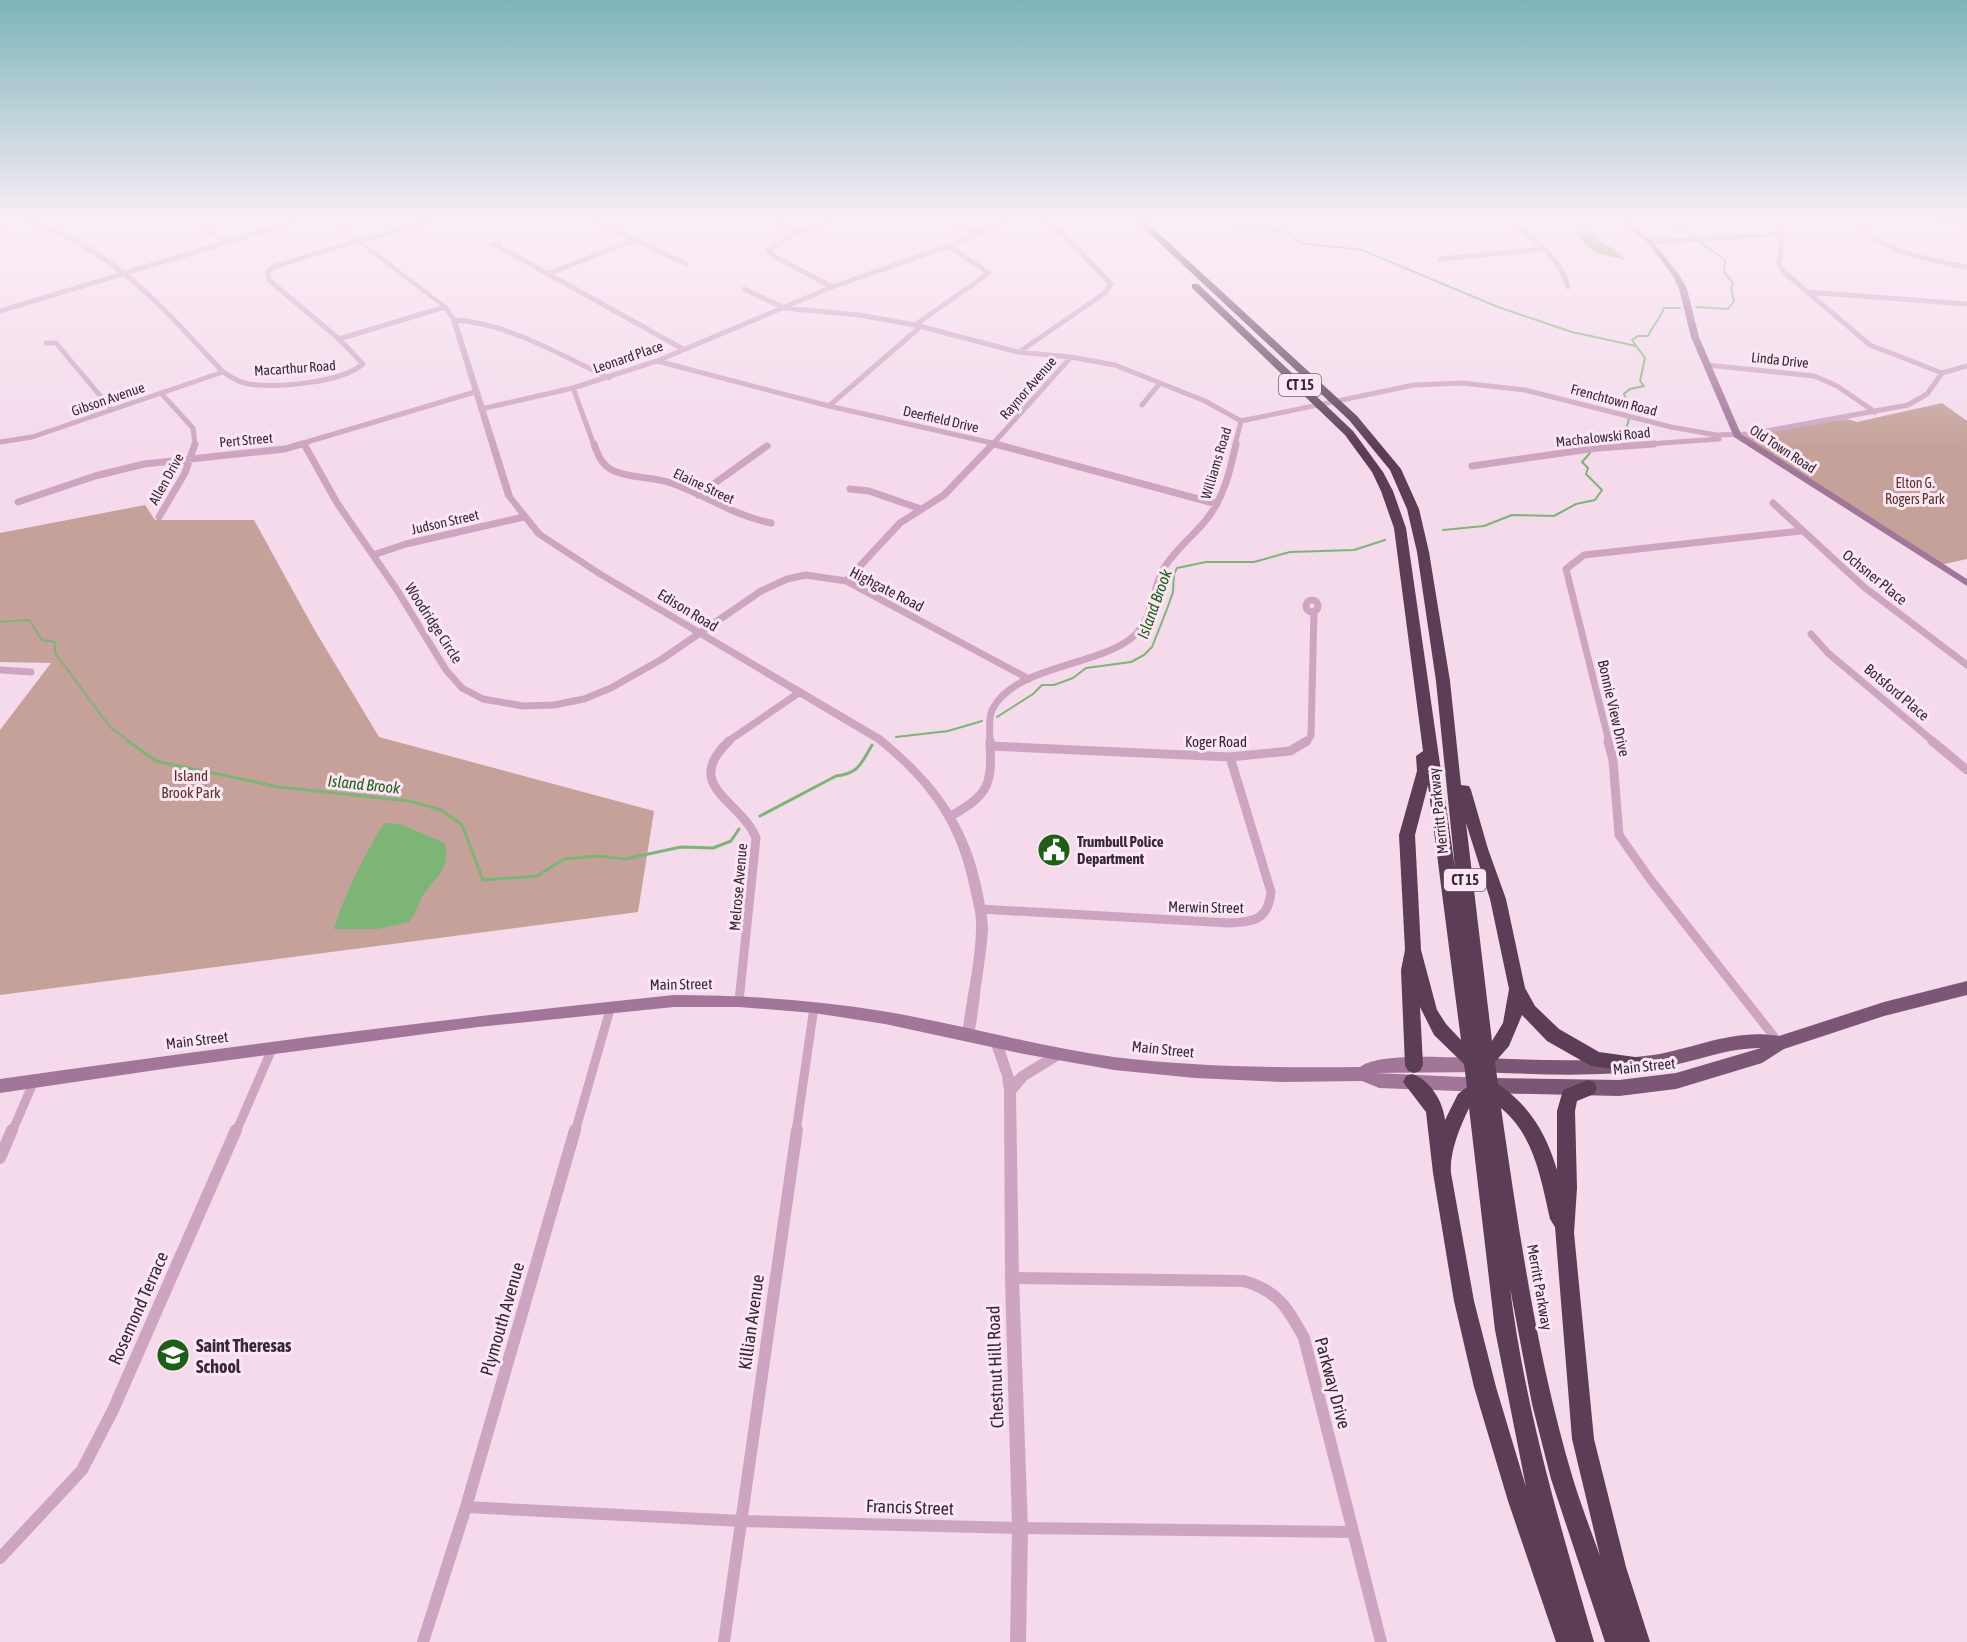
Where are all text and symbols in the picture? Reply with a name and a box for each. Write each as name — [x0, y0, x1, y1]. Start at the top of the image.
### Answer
street label: Leonard Place — [591, 338, 665, 376]
street label: Linda Drive — [1750, 349, 1810, 371]
street label: Raynor Avenue — [997, 354, 1059, 422]
street label: Macarthur Road — [254, 357, 336, 379]
road number: CT 15 — [1279, 374, 1321, 396]
street label: Gibson Avenue — [69, 379, 147, 419]
street label: Frenchtown Road — [1569, 381, 1659, 419]
street label: Deerfield Drive — [902, 403, 980, 435]
street label: Old Town Road — [1747, 422, 1819, 476]
street label: Machalowski Road — [1555, 424, 1651, 450]
street label: Williams Road — [1198, 425, 1234, 501]
street label: Pert Street — [219, 430, 273, 450]
street label: Allen Drive — [145, 450, 187, 508]
street label: Elaine Street — [671, 465, 737, 507]
park label: Elton G. Rogers Park — [1885, 475, 1945, 507]
street label: Judson Street — [410, 506, 480, 538]
street label: Ochsner Place — [1839, 546, 1911, 608]
street label: Highgate Road — [847, 563, 927, 615]
water label: Island Brook — [1133, 566, 1175, 641]
street label: Woodridge Circle — [402, 580, 466, 667]
street label: Edison Road — [655, 585, 721, 635]
street label: Bonnie View Drive — [1595, 658, 1633, 758]
street label: Botsford Place — [1861, 660, 1933, 724]
street label: Koger Road — [1185, 733, 1247, 750]
park label: Island Brook Park — [161, 767, 221, 801]
street label: Merritt Parkway — [1425, 767, 1451, 855]
water label: Island Brook — [327, 771, 402, 797]
public building icon: Trumbull Police Department — [1036, 832, 1072, 868]
place label: Trumbull Police Department — [1077, 833, 1164, 867]
street label: Melrose Avenue — [726, 842, 750, 932]
road number: CT 15 — [1444, 869, 1486, 891]
street label: Merwin Street — [1168, 898, 1244, 916]
street label: Main Street — [649, 975, 713, 993]
street label: Main Street — [165, 1028, 229, 1052]
street label: Main Street — [1131, 1037, 1195, 1061]
street label: Main Street — [1612, 1054, 1676, 1078]
street label: Merritt Parkway — [1524, 1243, 1556, 1331]
street label: Rosemond Terrace — [104, 1248, 172, 1368]
street label: Plymouth Avenue — [476, 1260, 528, 1378]
street label: Killian Avenue — [734, 1273, 768, 1371]
street label: Chestnut Hill Road — [982, 1305, 1008, 1429]
place label: Saint Theresas School — [196, 1335, 292, 1377]
street label: Parkway Drive — [1311, 1335, 1355, 1431]
school or university icon: Saint Theresas School — [155, 1337, 191, 1373]
street label: Francis Street — [866, 1495, 954, 1519]

